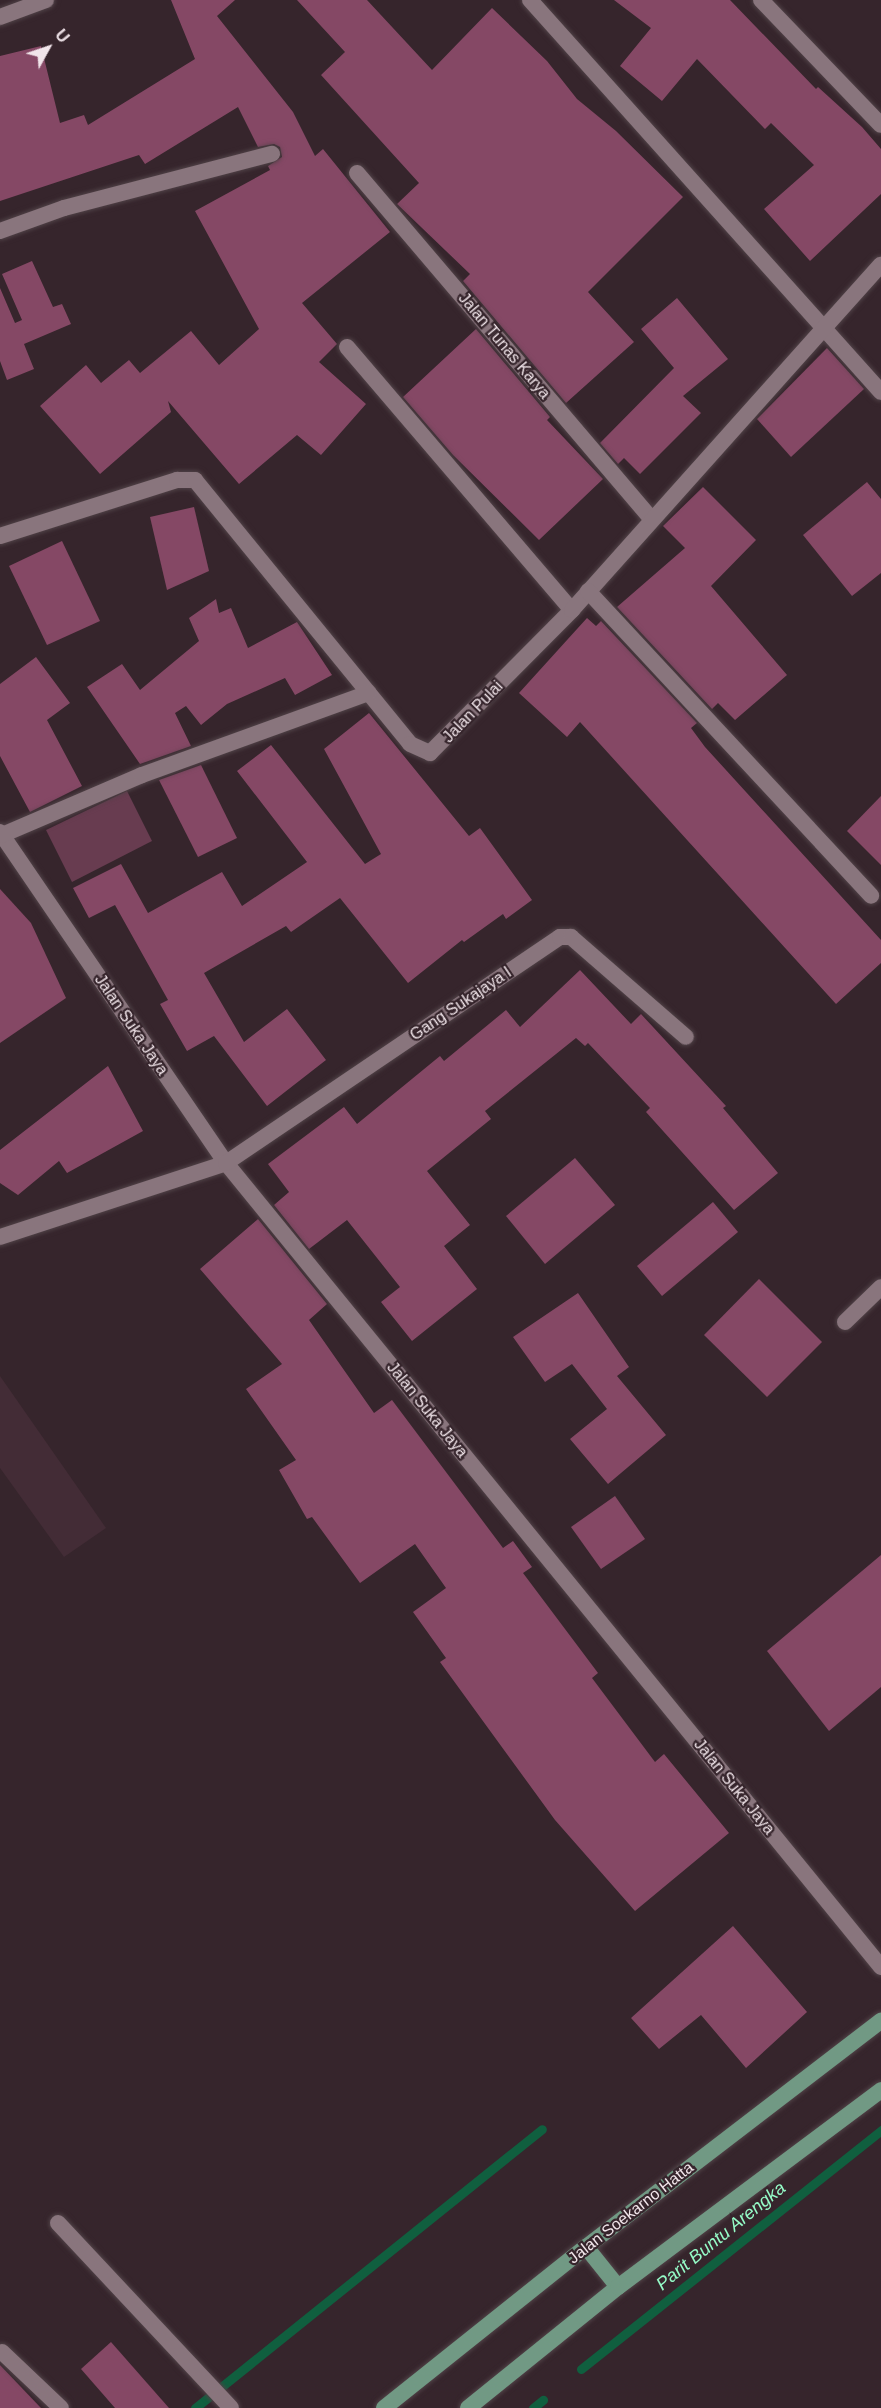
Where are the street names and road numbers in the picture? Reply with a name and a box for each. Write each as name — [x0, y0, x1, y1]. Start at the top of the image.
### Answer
street label: Jalan Tunas Karya — [454, 289, 554, 403]
street label: Jalan Pulai — [439, 677, 507, 747]
street label: Gang Sukajaya I — [407, 963, 515, 1045]
street label: Jalan Suka Jaya — [90, 971, 172, 1079]
street label: Jalan Suka Jaya — [383, 1358, 471, 1462]
street label: Jalan Suka Jaya — [690, 1735, 778, 1839]
street label: Jalan Soekarno Hatta — [564, 2158, 698, 2268]

